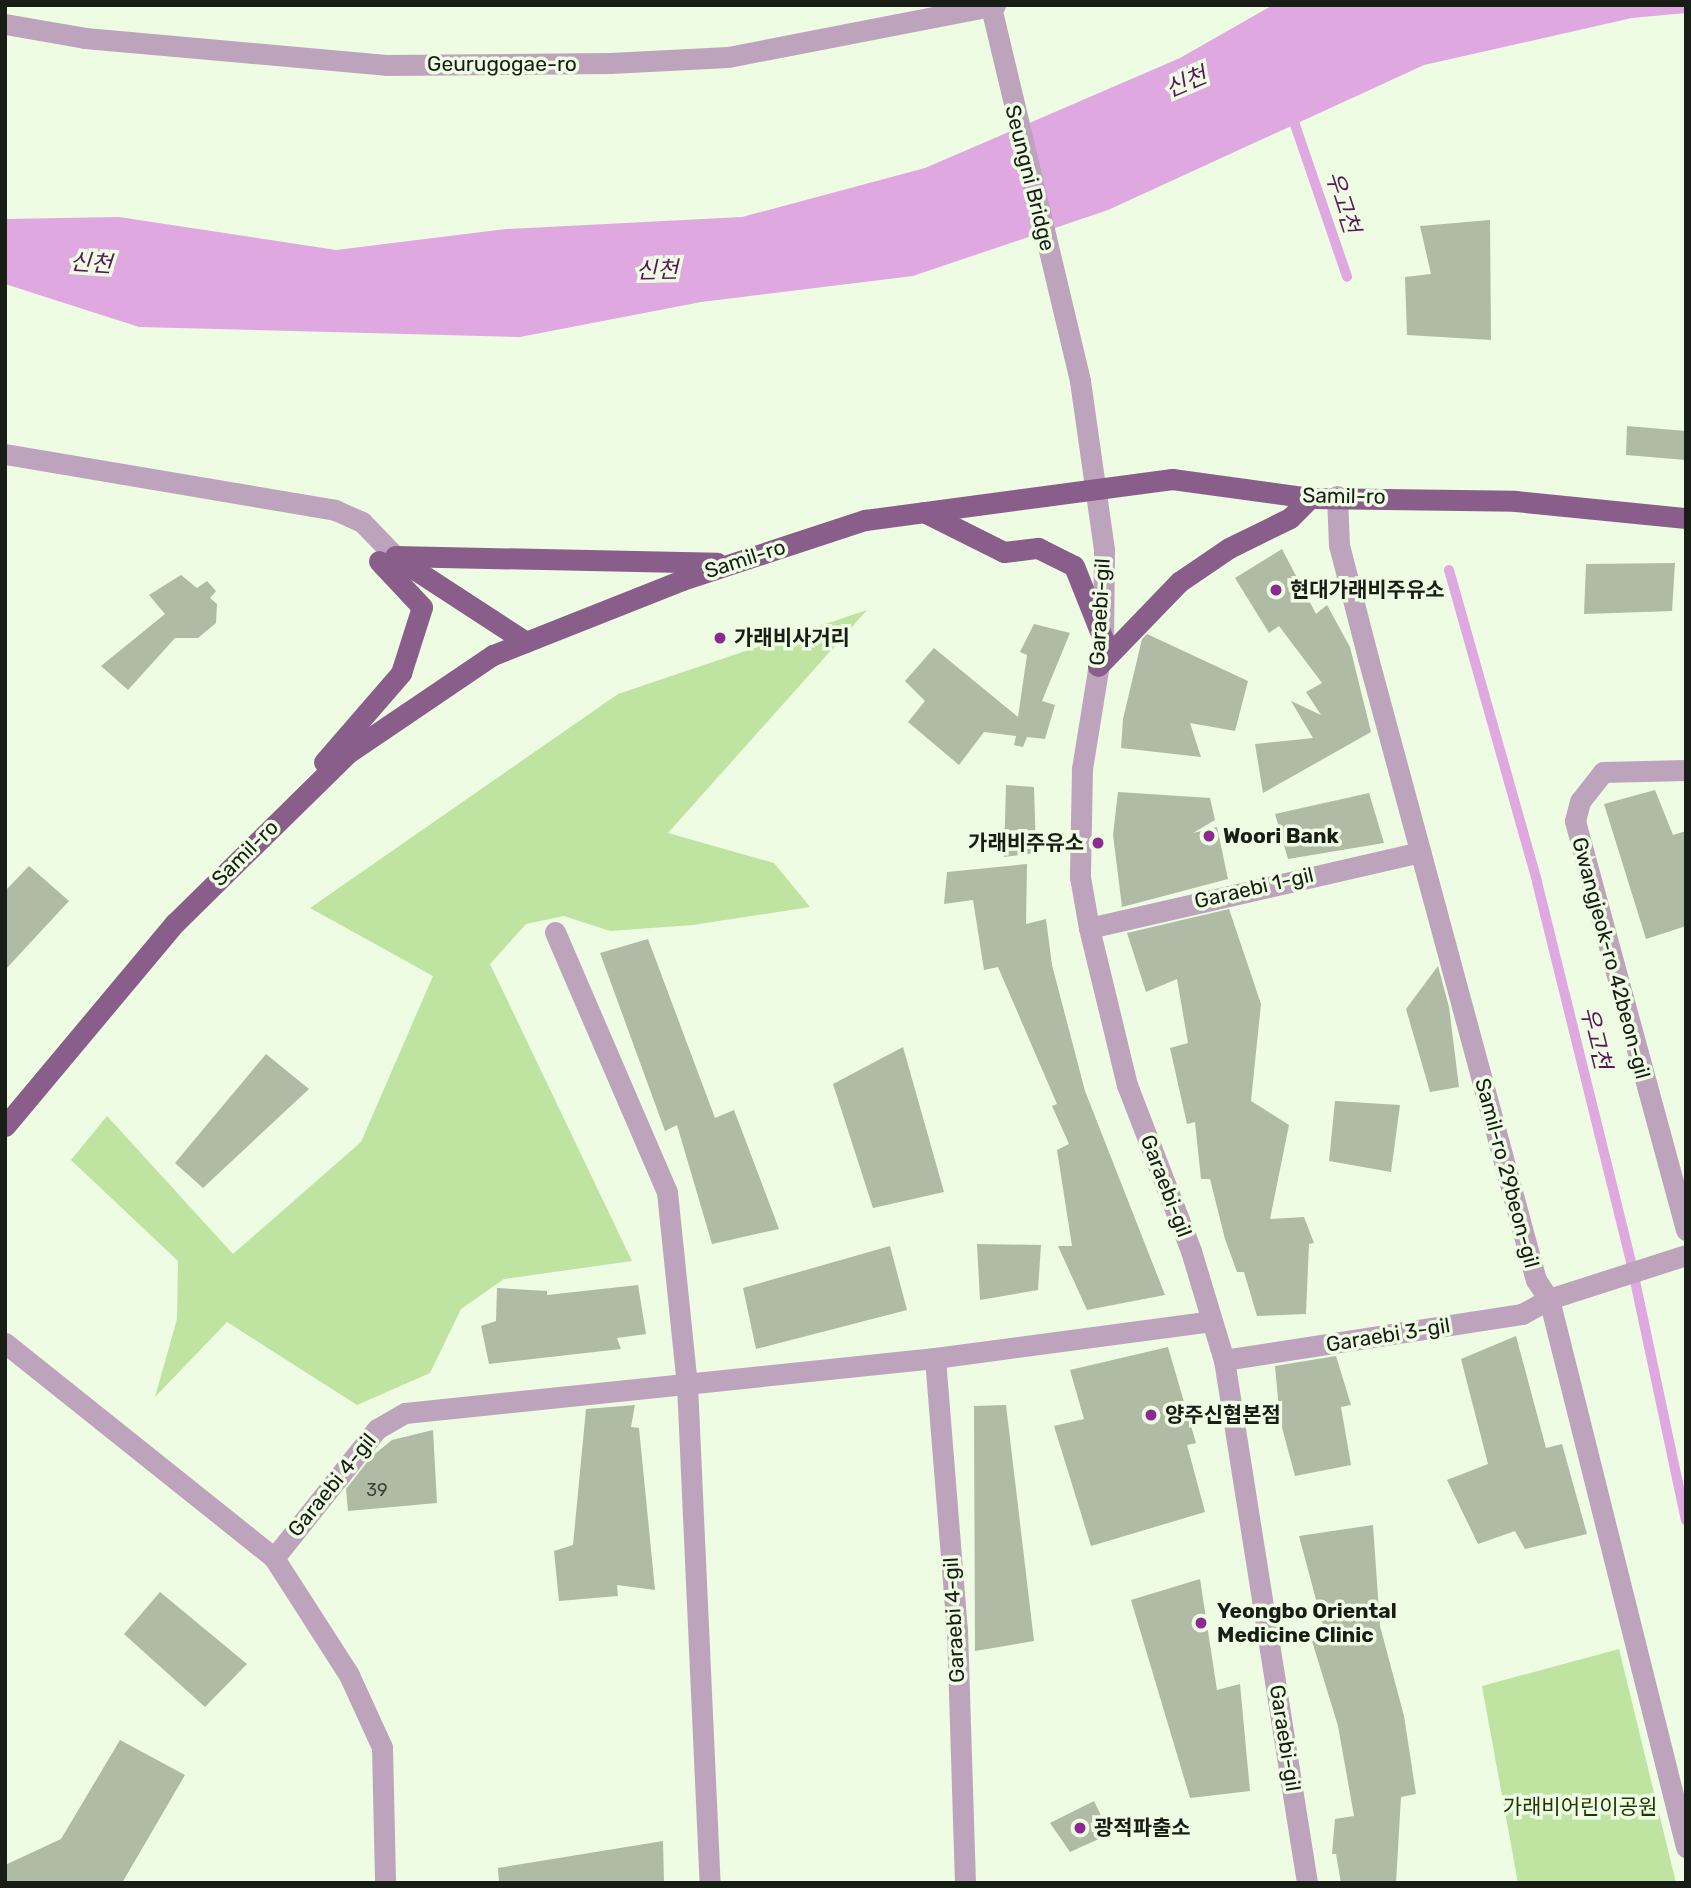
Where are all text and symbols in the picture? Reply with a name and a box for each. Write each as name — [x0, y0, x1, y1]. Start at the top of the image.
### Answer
street label: Geurugogae-ro — [427, 51, 577, 77]
water label: 신천 — [1161, 61, 1211, 103]
street label: Seungni Bridge — [1000, 102, 1060, 254]
water label: 우고천 — [1320, 168, 1366, 236]
water label: 신천 — [69, 248, 113, 278]
water label: 신천 — [636, 256, 678, 284]
street label: Samil-ro — [1302, 483, 1386, 509]
street label: Samil-ro — [701, 534, 789, 584]
street label: Garaebi-gil — [1085, 558, 1115, 666]
place label: 현대가래비주유소 — [1290, 577, 1445, 603]
marker: 현대가래비주유소 — [1268, 582, 1284, 598]
place label: 가래비사거리 — [734, 625, 850, 651]
marker: 가래비사거리 — [712, 630, 728, 646]
street label: Samil-ro — [207, 815, 283, 891]
place label: Woori Bank — [1223, 823, 1339, 849]
marker: Woori Bank — [1201, 828, 1217, 844]
place label: 가래비주유소 — [968, 830, 1084, 856]
street label: Gwangjeok-ro 42beon-gil — [1567, 834, 1655, 1082]
marker: 가래비주유소 — [1090, 835, 1106, 851]
street label: Garaebi 1-gil — [1192, 862, 1316, 914]
water label: 우고천 — [1575, 1004, 1617, 1072]
street label: Samil-ro 29beon-gil — [1470, 1075, 1544, 1271]
street label: Garaebi-gil — [1135, 1131, 1197, 1241]
street label: Garaebi 3-gil — [1324, 1313, 1452, 1357]
place label: 양주신협본점 — [1165, 1402, 1281, 1428]
marker: 양주신협본점 — [1143, 1407, 1159, 1423]
street label: Garaebi 4-gil — [283, 1428, 381, 1542]
house number: 39 — [366, 1479, 388, 1501]
street label: Garaebi 4-gil — [938, 1557, 970, 1683]
place label: Yeongbo Oriental Medicine Clinic — [1217, 1598, 1397, 1648]
marker: Yeongbo Oriental Medicine Clinic — [1191, 1613, 1211, 1633]
street label: Garaebi-gil — [1264, 1683, 1306, 1793]
park label: 가래비어린이공원 — [1503, 1794, 1657, 1820]
place label: 광적파출소 — [1094, 1815, 1191, 1841]
marker: 광적파출소 — [1072, 1820, 1088, 1836]

